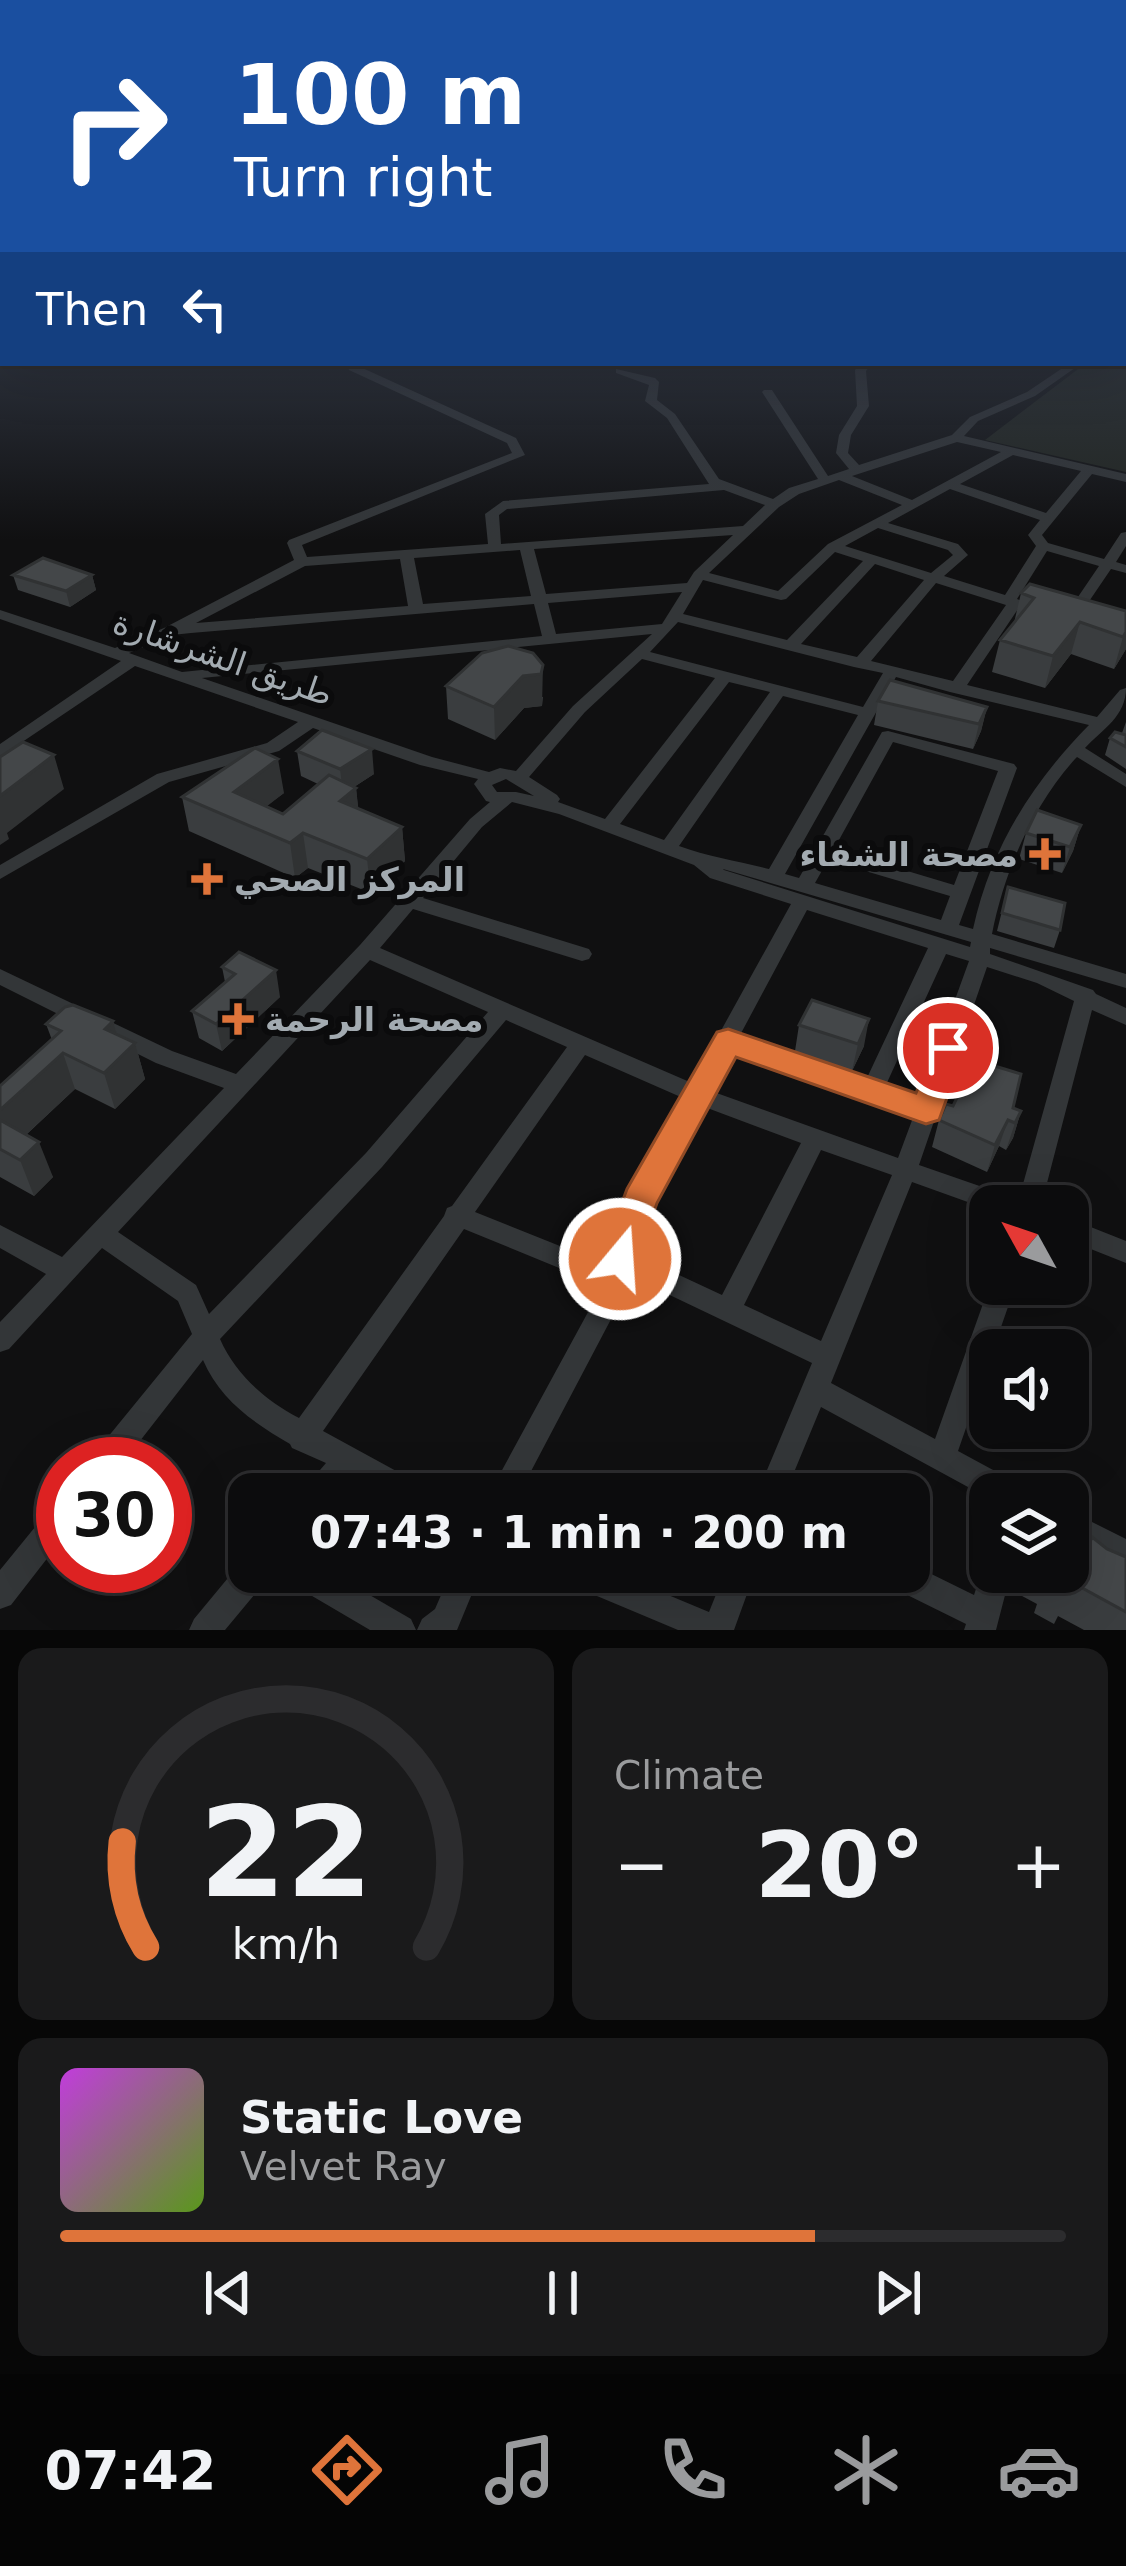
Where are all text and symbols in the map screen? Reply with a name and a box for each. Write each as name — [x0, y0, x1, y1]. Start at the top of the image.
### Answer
text: 100 m — [234, 46, 526, 144]
icon: right — [36, 48, 192, 204]
text: Turn right — [234, 146, 493, 209]
icon: left — [172, 276, 238, 342]
text: Then — [36, 283, 148, 336]
street label: طريق الشرشارة — [108, 602, 338, 715]
place label: مصحة الشفاء — [799, 835, 1018, 874]
marker: مصحة الشفاء — [1029, 838, 1061, 870]
place label: المركز الصحي — [234, 860, 465, 900]
marker: المركز الصحي — [191, 863, 223, 895]
pin — [897, 997, 999, 1099]
place label: مصحة الرحمة — [265, 1000, 483, 1040]
marker: مصحة الرحمة — [222, 1003, 254, 1035]
icon: arrive — [915, 1015, 981, 1081]
north arrow — [969, 1185, 1089, 1305]
map controls — [969, 1185, 1089, 1593]
position arrow — [557, 1196, 683, 1322]
button: sound — [969, 1329, 1089, 1449]
speed limit sign: 30 — [36, 1437, 192, 1593]
button: layers — [969, 1473, 1089, 1593]
text: 07:43 · 1 min · 200 m — [310, 1506, 848, 1559]
text: Climate — [614, 1753, 764, 1798]
text: 22 — [199, 1780, 373, 1925]
text: 20° — [755, 1813, 925, 1918]
text: − — [614, 1827, 669, 1904]
text: + — [1011, 1827, 1066, 1904]
text: km/h — [232, 1919, 340, 1969]
text: Static Love — [240, 2091, 523, 2144]
text: Velvet Ray — [240, 2144, 446, 2189]
icon: previous — [195, 2260, 261, 2326]
icon: pause — [530, 2260, 596, 2326]
icon: next — [865, 2260, 931, 2326]
icon: directions — [305, 2428, 389, 2512]
icon: music — [478, 2428, 562, 2512]
icon: phone — [651, 2428, 735, 2512]
icon: climate — [824, 2428, 908, 2512]
icon: car — [997, 2428, 1081, 2512]
text: 07:42 — [45, 2439, 216, 2502]

